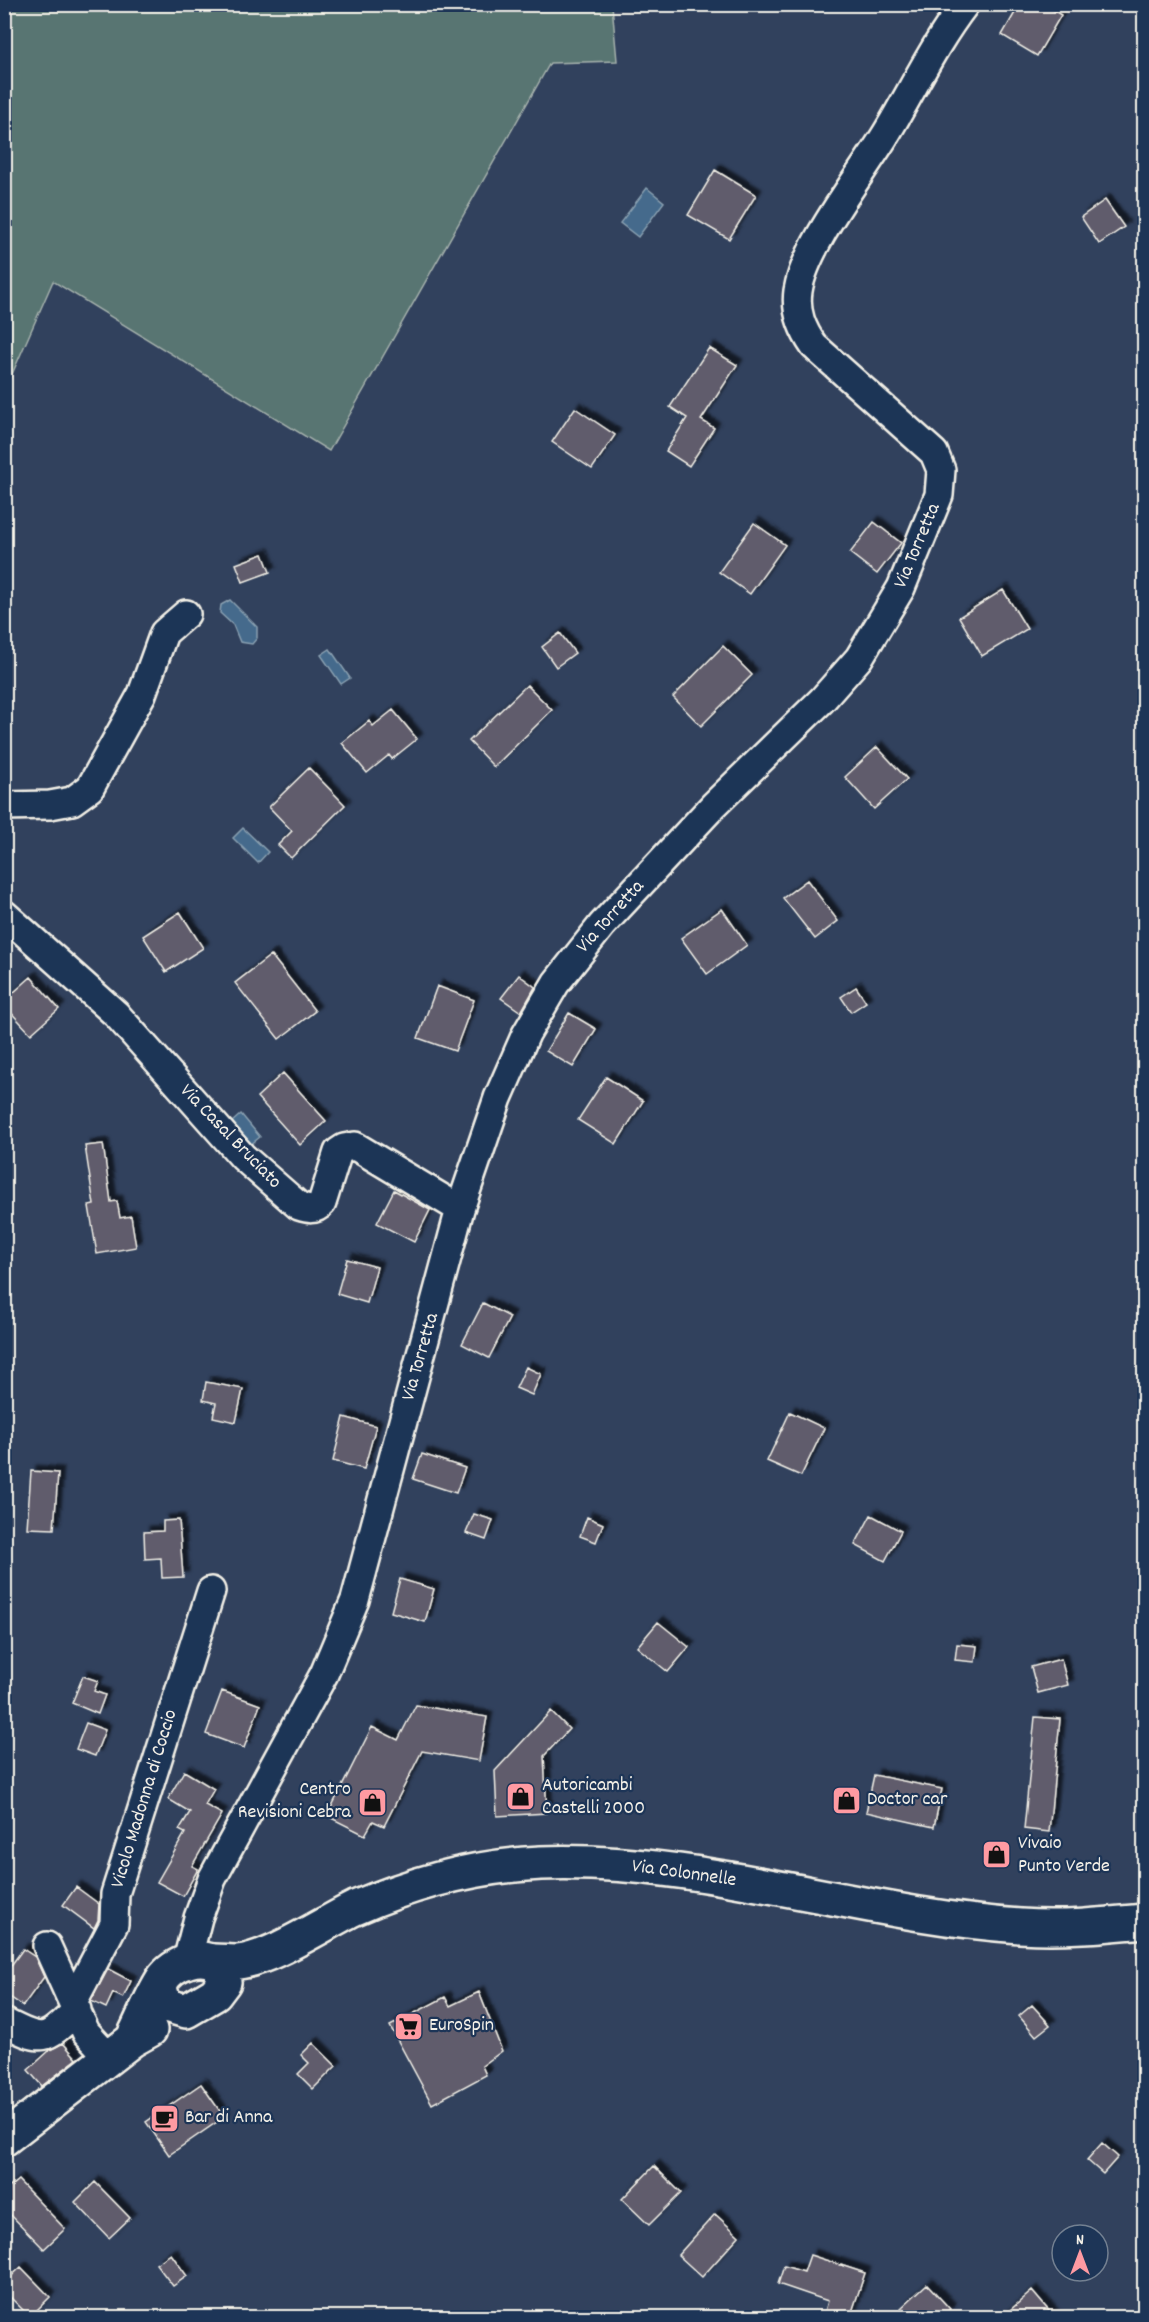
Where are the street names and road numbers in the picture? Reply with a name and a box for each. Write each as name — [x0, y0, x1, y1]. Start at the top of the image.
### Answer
street label: Via Torretta — [888, 498, 949, 593]
street label: Via Torretta — [570, 874, 652, 960]
street label: Via Casal Bruciato — [173, 1078, 288, 1196]
street label: Via Torretta — [395, 1309, 447, 1404]
street label: Vicolo Madonna di Coccio — [105, 1706, 186, 1892]
street label: Via Colonnelle — [630, 1853, 738, 1895]

